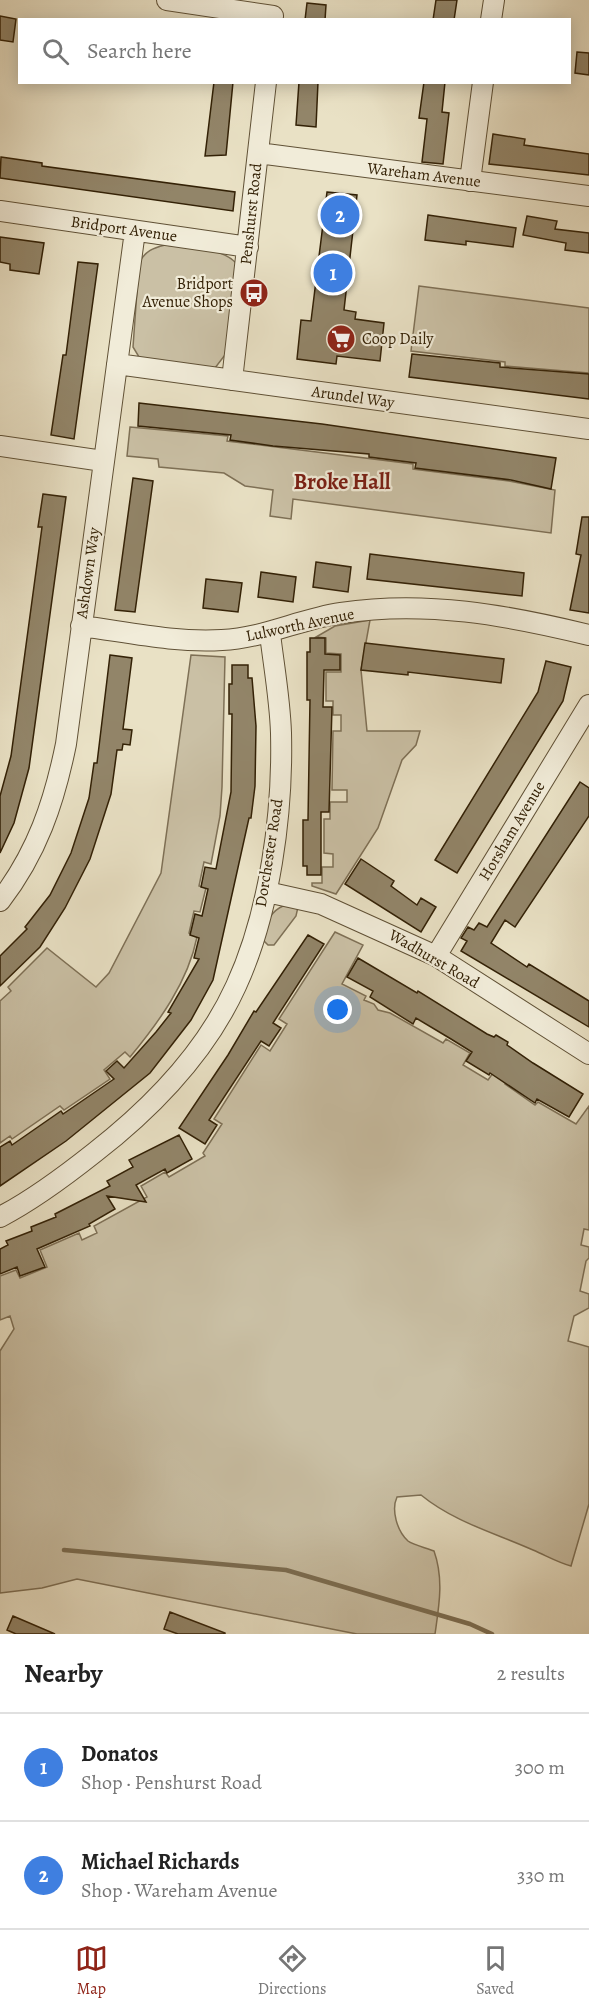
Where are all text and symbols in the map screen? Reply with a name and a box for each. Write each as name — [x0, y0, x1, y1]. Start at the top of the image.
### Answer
search box — [18, 18, 571, 84]
icon: search — [39, 35, 72, 68]
text: Search here — [87, 36, 192, 66]
street label: Wareham Avenue — [365, 157, 482, 193]
street label: Penshurst Road — [235, 162, 267, 266]
pin: 2 — [320, 192, 360, 238]
street label: Bridport Avenue — [69, 211, 179, 247]
pin: 1 — [314, 250, 352, 296]
place label: Bridport Avenue Shops — [141, 273, 233, 313]
bus stop icon: Bridport Avenue Shops — [238, 277, 270, 309]
supermarket icon: Coop Daily — [325, 323, 357, 355]
place label: Coop Daily — [362, 328, 434, 350]
street label: Arundel Way — [309, 380, 397, 414]
district label: Broke Hall — [293, 467, 391, 497]
street label: Ashdown Way — [71, 525, 105, 621]
street label: Lulworth Avenue — [244, 603, 356, 647]
street label: Horsham Avenue — [474, 777, 550, 885]
street label: Dorchester Road — [250, 797, 288, 909]
street label: Wadhurst Road — [384, 924, 484, 994]
your location — [323, 995, 352, 1024]
text: Nearby — [24, 1656, 103, 1691]
text: 2 results — [497, 1660, 565, 1687]
text: Donatos — [81, 1739, 158, 1769]
text: 1 — [40, 1754, 47, 1781]
text: 300 m — [515, 1754, 565, 1781]
text: Shop · Penshurst Road — [81, 1769, 262, 1796]
text: Michael Richards — [81, 1847, 239, 1877]
text: 2 — [39, 1862, 48, 1889]
text: 330 m — [517, 1862, 565, 1889]
text: Shop · Wareham Avenue — [81, 1877, 277, 1904]
tab: Map — [75, 1942, 108, 2000]
tab: Directions — [258, 1942, 326, 2000]
tab: Saved — [476, 1942, 514, 2000]

